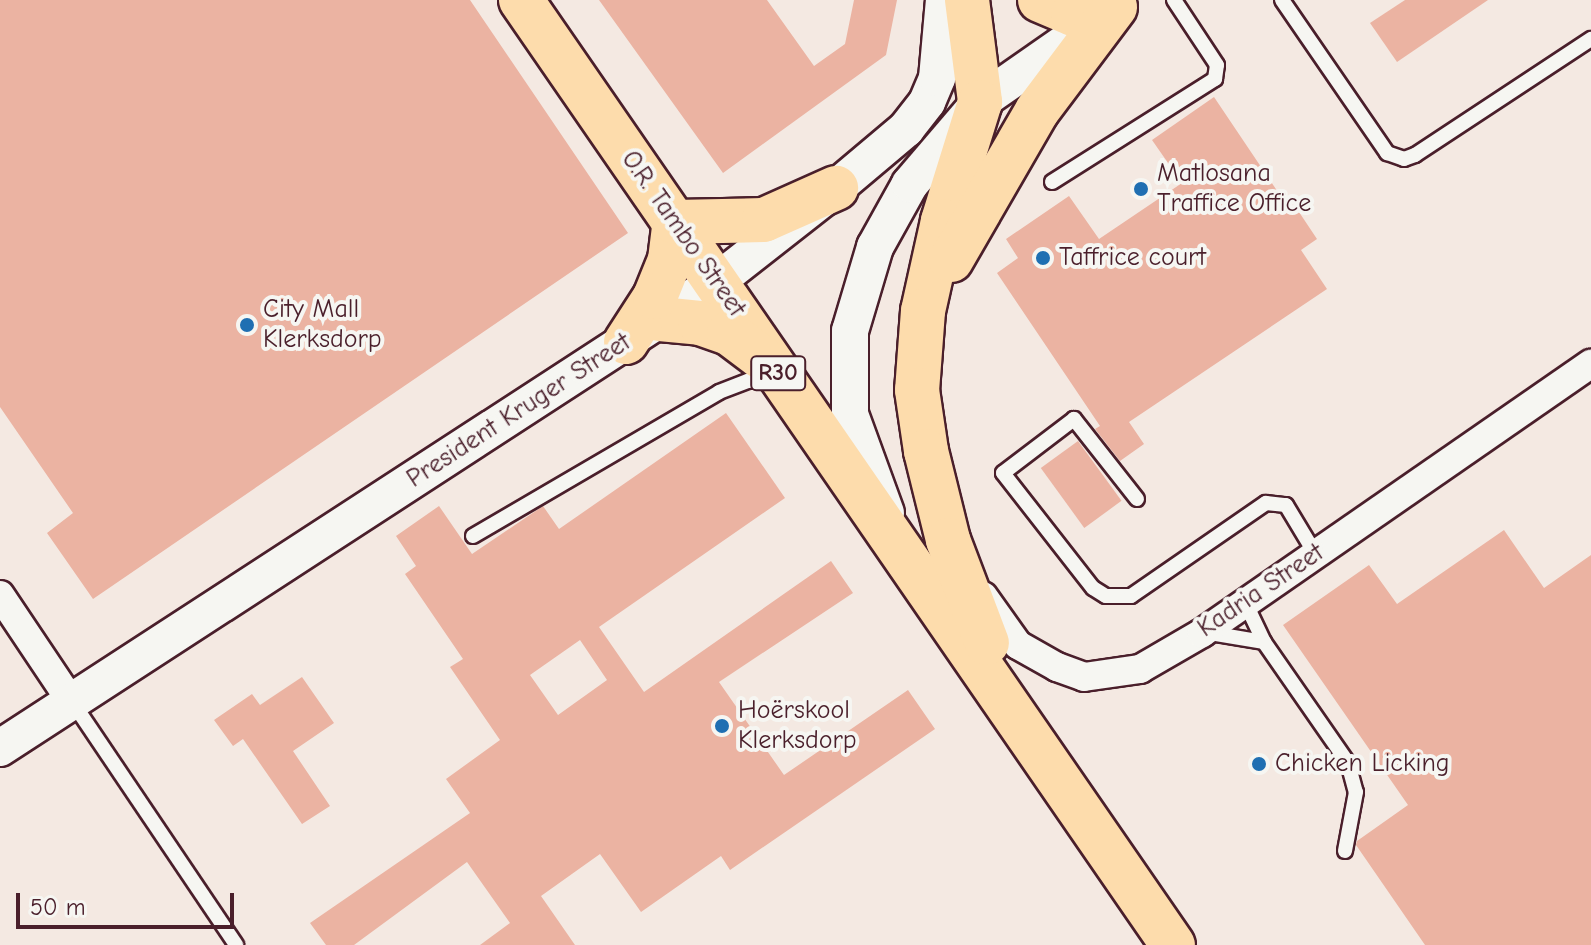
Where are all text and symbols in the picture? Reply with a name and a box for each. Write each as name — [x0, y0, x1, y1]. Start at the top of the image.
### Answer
street label: O.R. Tambo Street — [614, 145, 752, 323]
place label: Matlosana Traffice Office — [1157, 158, 1311, 220]
marker: Matlosana Traffice Office — [1132, 180, 1150, 198]
place label: Taffrice court — [1059, 242, 1206, 274]
marker: Taffrice court — [1034, 249, 1052, 267]
place label: City Mall Klerksdorp — [263, 294, 382, 356]
marker: City Mall Klerksdorp — [238, 316, 256, 334]
street label: President Kruger Street — [401, 327, 637, 495]
road number: R30 — [750, 353, 806, 393]
street label: Kadria Street — [1192, 537, 1330, 645]
place label: Hoërskool Klerksdorp — [738, 695, 857, 756]
marker: Hoërskool Klerksdorp — [713, 717, 731, 735]
place label: Chicken Licking — [1275, 748, 1450, 780]
marker: Chicken Licking — [1250, 755, 1268, 773]
scale bar — [20, 877, 238, 927]
text: 50 m — [30, 893, 86, 921]

